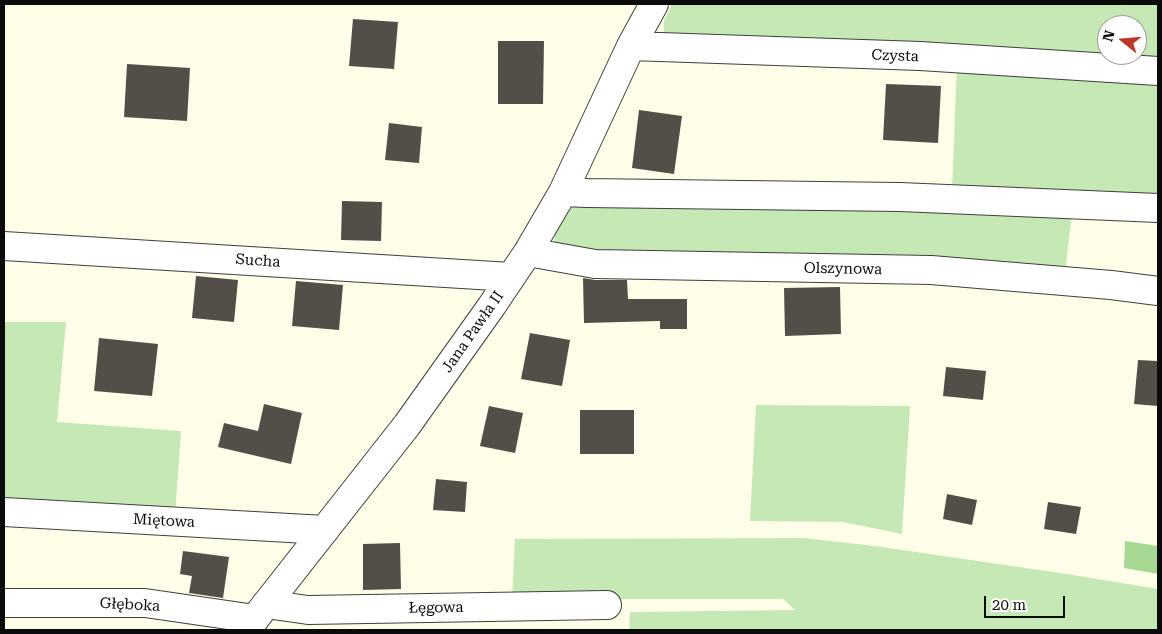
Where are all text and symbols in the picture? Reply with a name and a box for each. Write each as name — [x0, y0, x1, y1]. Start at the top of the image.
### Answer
north arrow — [1097, 15, 1147, 65]
text: N — [1099, 28, 1118, 43]
street label: Czysta — [871, 46, 919, 66]
street label: Sucha — [235, 250, 281, 272]
street label: Olszynowa — [804, 259, 882, 279]
street label: Jana Pawła II — [438, 288, 508, 376]
street label: Miętowa — [133, 510, 195, 532]
scale bar — [987, 586, 1068, 618]
street label: Głęboka — [99, 594, 161, 616]
text: 20 m — [992, 596, 1026, 614]
street label: Łęgowa — [408, 599, 464, 617]

